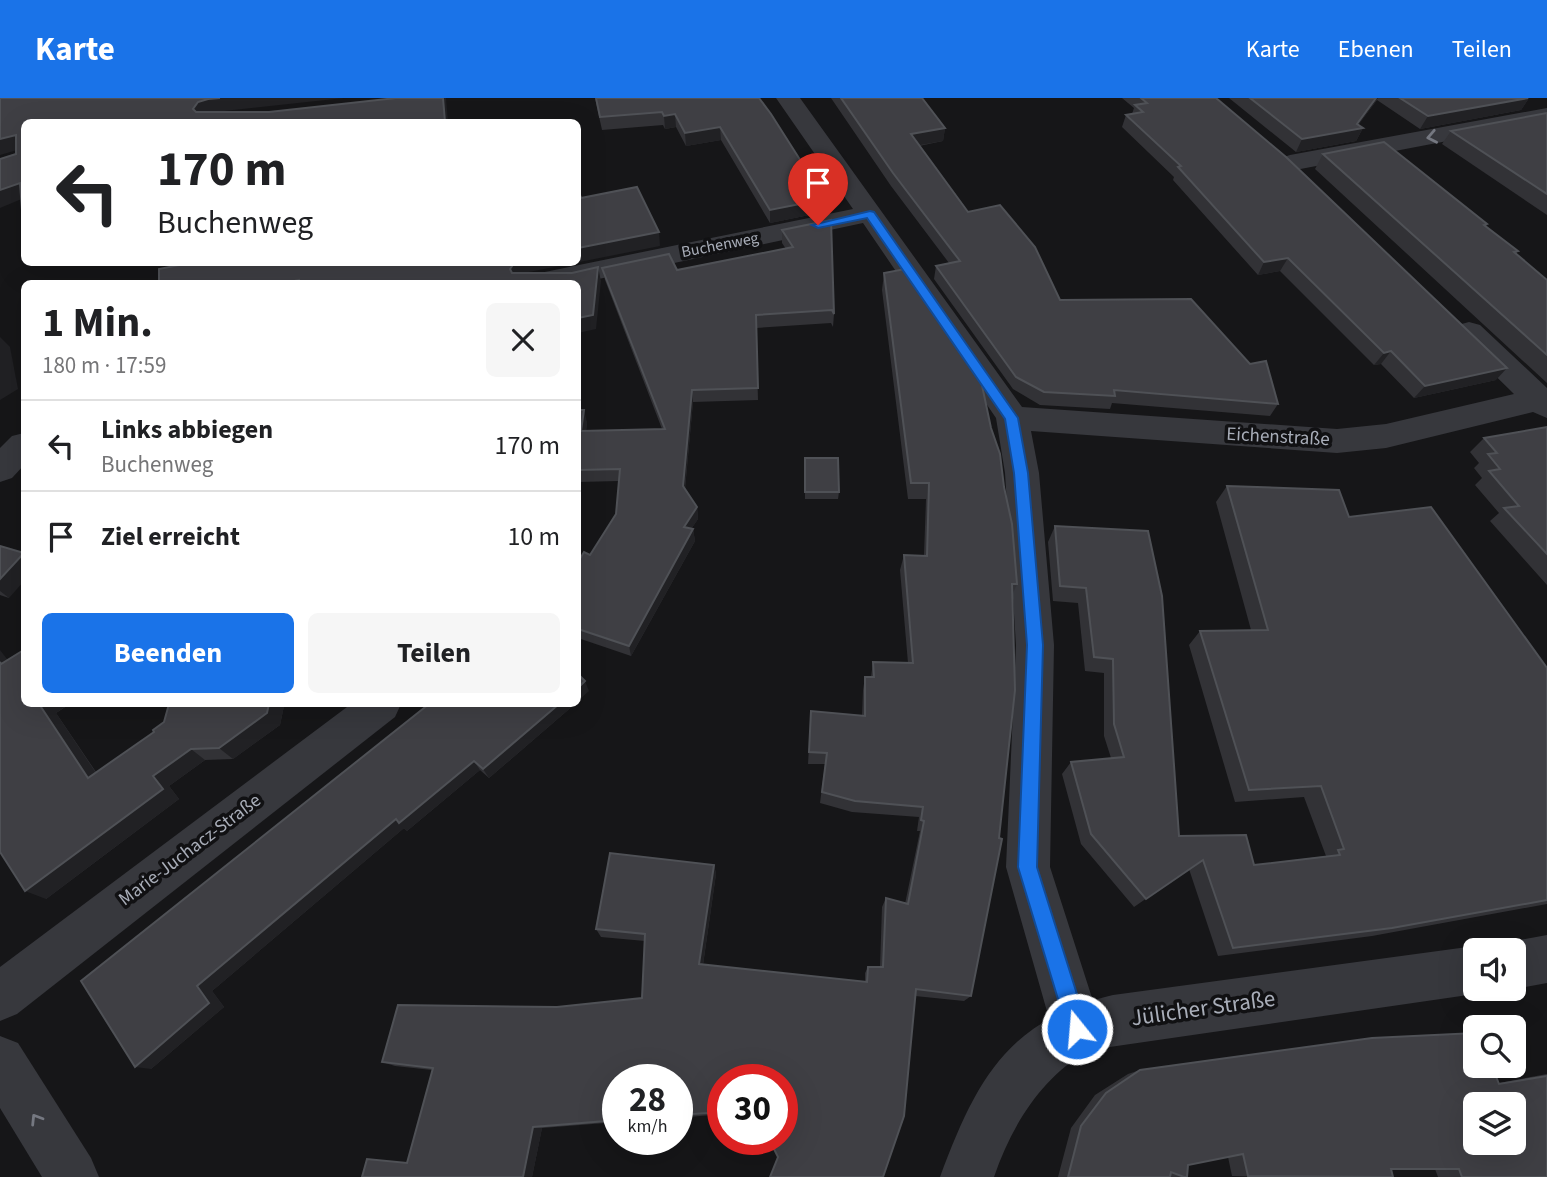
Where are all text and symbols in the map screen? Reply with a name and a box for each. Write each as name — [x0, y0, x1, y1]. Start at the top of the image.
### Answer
text: Karte — [35, 26, 115, 73]
text: Karte — [1246, 32, 1300, 67]
text: Ebenen — [1338, 32, 1414, 67]
text: Teilen — [1452, 32, 1512, 67]
one-way arrow — [1426, 129, 1438, 144]
text: 170 m — [157, 135, 286, 205]
icon: left — [42, 147, 133, 238]
pin — [788, 153, 848, 225]
icon: arrive — [799, 164, 837, 202]
text: Buchenweg — [157, 200, 313, 246]
street label: Buchenweg — [680, 227, 760, 263]
text: 1 Min. — [42, 293, 153, 353]
button: close — [486, 303, 560, 377]
text: 180 m · 17:59 — [42, 349, 166, 382]
text: Links abbiegen — [101, 411, 273, 448]
street label: Eichenstraße — [1226, 421, 1330, 453]
icon: left — [42, 427, 80, 465]
text: 170 m — [494, 427, 560, 464]
text: Buchenweg — [101, 448, 213, 481]
icon: arrive — [42, 518, 80, 556]
text: Ziel erreicht — [101, 518, 240, 555]
text: 10 m — [507, 518, 560, 555]
button: Beenden — [42, 613, 294, 693]
button: Teilen — [308, 613, 560, 693]
street label: Marie-Juchacz-Straße — [113, 787, 267, 913]
map controls — [1463, 938, 1526, 1155]
button: sound — [1463, 938, 1526, 1001]
street label: Jülicher Straße — [1129, 982, 1277, 1034]
position arrow — [1040, 992, 1114, 1066]
button: search — [1463, 1015, 1526, 1078]
speed limit sign: 30 — [707, 1064, 798, 1155]
text: 28 — [629, 1075, 666, 1125]
button: layers — [1463, 1092, 1526, 1155]
one-way arrow — [32, 1114, 45, 1127]
text: km/h — [628, 1114, 667, 1139]

